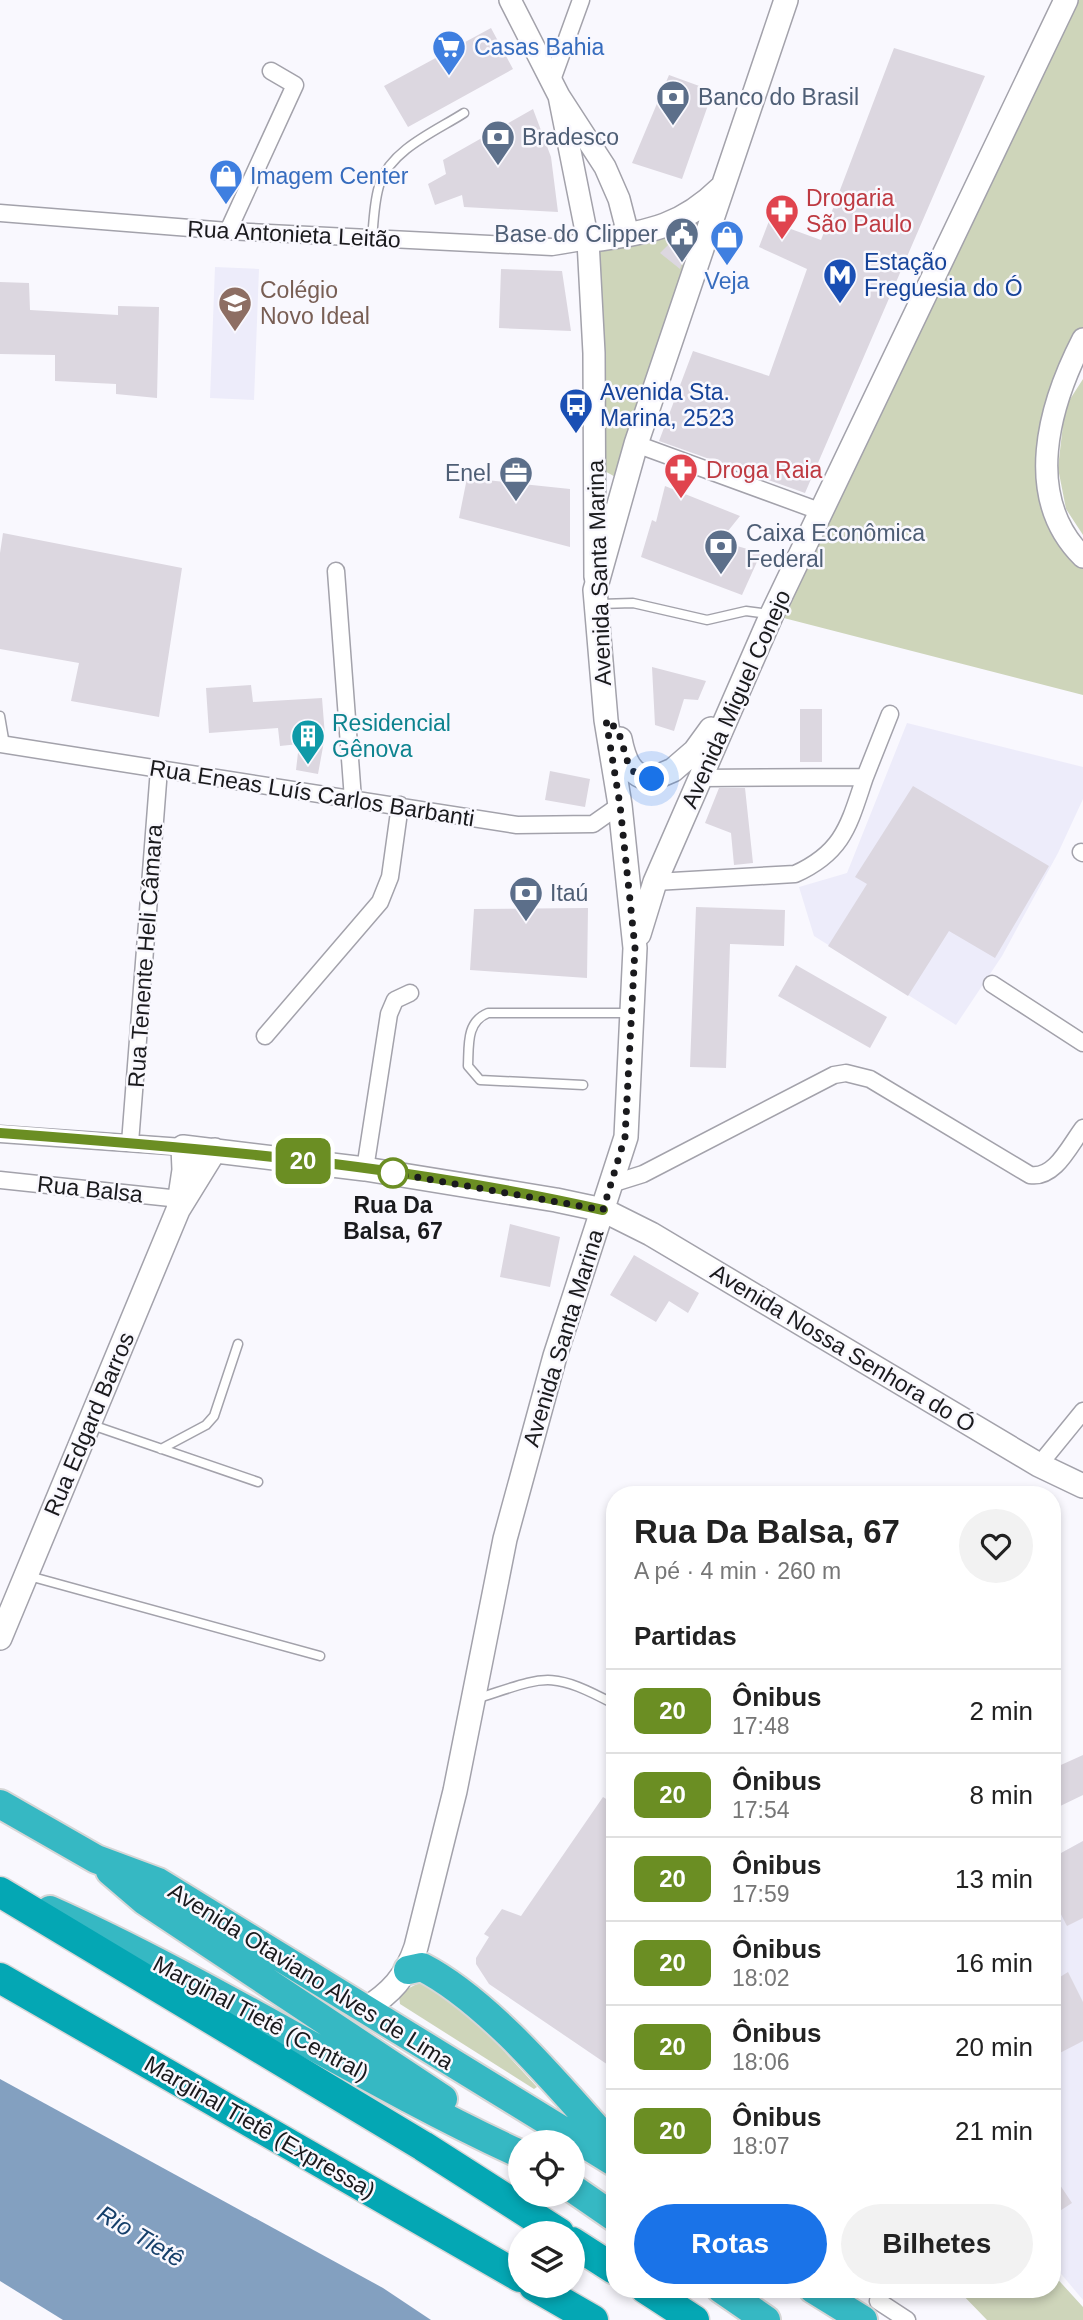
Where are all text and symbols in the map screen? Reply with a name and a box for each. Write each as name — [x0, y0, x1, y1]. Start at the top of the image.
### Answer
supermarket icon: Casas Bahia — [430, 28, 468, 77]
place label: Casas Bahia — [474, 34, 605, 60]
bank icon: Banco do Brasil — [654, 78, 692, 127]
place label: Banco do Brasil — [698, 84, 859, 110]
bank icon: Bradesco — [479, 118, 517, 167]
place label: Bradesco — [522, 124, 619, 150]
shop icon: Imagem Center — [207, 157, 245, 206]
place label: Imagem Center — [250, 163, 409, 189]
place label: Drogaria São Paulo — [806, 185, 912, 237]
pharmacy icon: Drogaria São Paulo — [763, 192, 801, 241]
street label: Rua Antonieta Leitão — [187, 215, 401, 253]
public building icon: Base do Clipper — [663, 215, 701, 264]
shop icon: Veja — [708, 218, 746, 267]
place label: Base do Clipper — [494, 221, 658, 247]
place label: Estação Freguesia do Ó — [864, 249, 1023, 301]
metro station icon: Estação Freguesia do Ó — [821, 256, 859, 305]
place label: Veja — [705, 268, 750, 294]
place label: Colégio Novo Ideal — [260, 277, 370, 329]
school or university icon: Colégio Novo Ideal — [216, 284, 254, 333]
place label: Avenida Sta. Marina, 2523 — [600, 379, 734, 431]
bus stop icon: Avenida Sta. Marina, 2523 — [557, 386, 595, 435]
pharmacy icon: Droga Raia — [662, 451, 700, 500]
office icon: Enel — [497, 454, 535, 503]
place label: Droga Raia — [706, 457, 823, 483]
street label: Avenida Santa Marina — [582, 459, 616, 686]
place label: Enel — [445, 460, 491, 486]
place label: Caixa Econômica Federal — [746, 520, 925, 572]
bank icon: Caixa Econômica Federal — [702, 527, 740, 576]
street label: Avenida Miguel Conejo — [676, 586, 796, 812]
place label: Residencial Gênova — [332, 710, 451, 762]
building icon: Residencial Gênova — [289, 717, 327, 766]
street label: Rua Eneas Luís Carlos Barbanti — [148, 754, 476, 832]
your location — [634, 761, 669, 796]
street label: Rua Tenente Heli Câmara — [123, 823, 167, 1089]
bank icon: Itaú — [507, 874, 545, 923]
place label: Itaú — [550, 880, 588, 906]
line badge: 20 — [272, 1138, 334, 1184]
text: 20 — [290, 1147, 316, 1174]
marker: Rua Da Balsa, 67 — [378, 1158, 408, 1188]
street label: Rua Balsa — [36, 1171, 144, 1207]
place label: Rua Da Balsa, 67 — [343, 1192, 443, 1244]
street label: Avenida Santa Marina — [518, 1226, 609, 1450]
street label: Avenida Nossa Senhora do Ó — [706, 1259, 980, 1437]
street label: Rua Edgard Barros — [39, 1328, 139, 1520]
button: heart — [959, 1509, 1033, 1583]
text: Rua Da Balsa, 67 — [634, 1513, 900, 1550]
text: A pé · 4 min · 260 m — [634, 1558, 841, 1584]
text: Partidas — [634, 1621, 737, 1651]
text: Ônibus — [732, 1682, 822, 1712]
text: 2 min — [969, 1696, 1033, 1726]
text: 20 — [659, 1697, 686, 1724]
text: 17:48 — [732, 1713, 790, 1739]
text: Ônibus — [732, 1766, 822, 1796]
text: 8 min — [969, 1780, 1033, 1810]
text: 20 — [659, 1781, 686, 1808]
text: 17:54 — [732, 1797, 790, 1823]
text: Ônibus — [732, 1850, 822, 1880]
text: 13 min — [955, 1864, 1033, 1894]
text: 20 — [659, 1865, 686, 1892]
street label: Avenida Otaviano Alves de Lima — [164, 1877, 458, 2075]
text: 17:59 — [732, 1881, 790, 1907]
text: Ônibus — [732, 1934, 822, 1964]
text: 16 min — [955, 1948, 1033, 1978]
text: 20 — [659, 1949, 686, 1976]
street label: Marginal Tietê (Central) — [149, 1950, 373, 2086]
text: 18:02 — [732, 1965, 790, 1991]
text: Ônibus — [732, 2018, 822, 2048]
text: 20 min — [955, 2032, 1033, 2062]
text: 20 — [659, 2033, 686, 2060]
text: 18:06 — [732, 2049, 790, 2075]
street label: Marginal Tietê (Expressa) — [140, 2050, 380, 2204]
text: Ônibus — [732, 2102, 822, 2132]
text: 21 min — [955, 2116, 1033, 2146]
text: 20 — [659, 2117, 686, 2144]
map controls — [508, 2130, 585, 2298]
button: locate — [508, 2130, 585, 2207]
text: 18:07 — [732, 2133, 790, 2159]
water label: Rio Tietê — [93, 2200, 189, 2272]
button: Rotas — [634, 2204, 827, 2284]
button: Bilhetes — [841, 2204, 1033, 2284]
button: layers — [508, 2221, 585, 2298]

